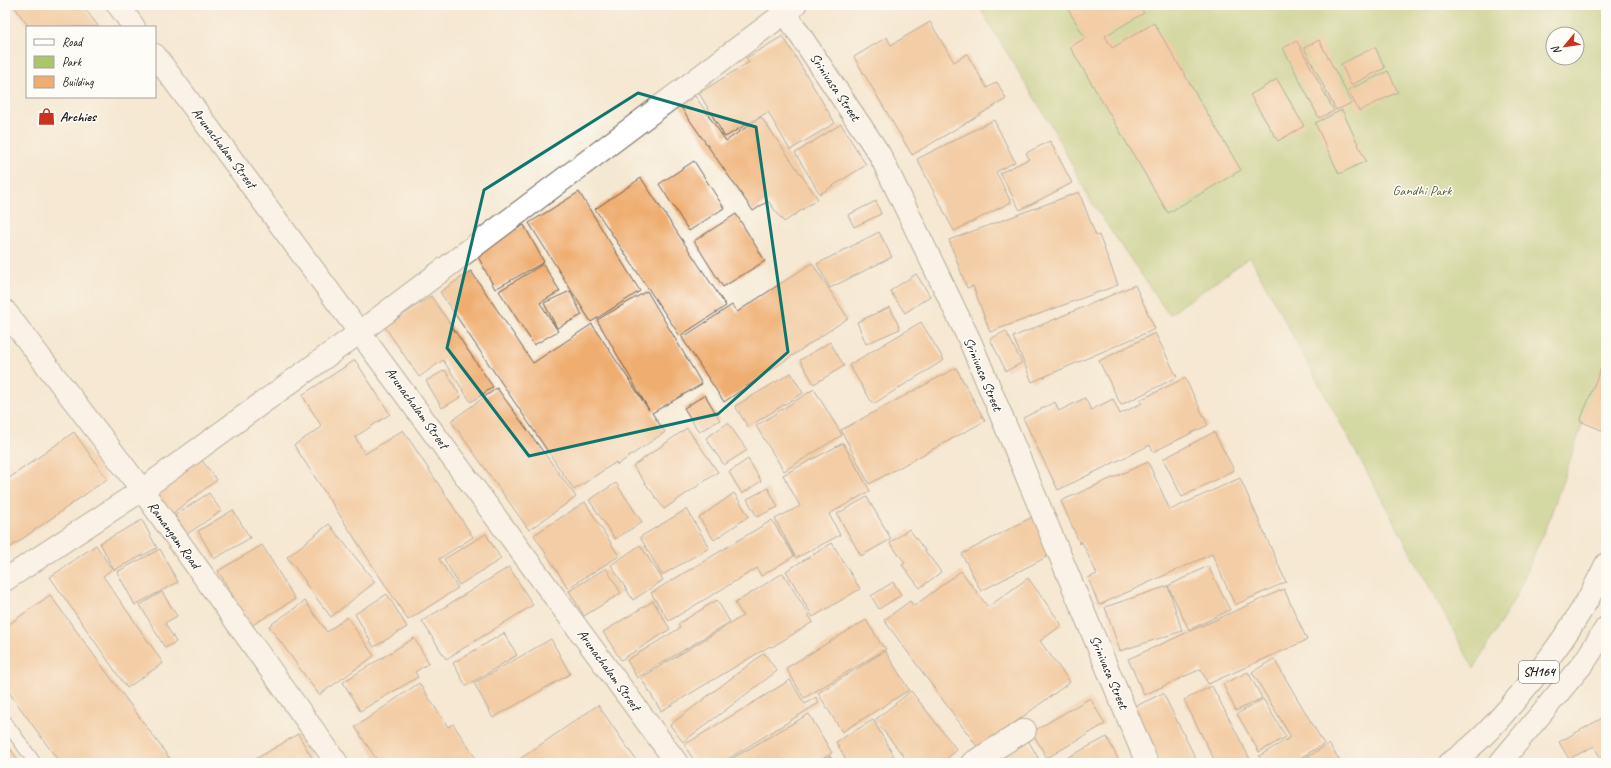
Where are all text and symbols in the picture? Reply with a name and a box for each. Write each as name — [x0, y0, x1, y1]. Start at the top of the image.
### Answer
legend — [26, 26, 156, 98]
north arrow — [1545, 26, 1585, 66]
text: Road — [62, 34, 84, 50]
text: N — [1547, 43, 1564, 57]
street label: Srinivasa Street — [806, 50, 865, 125]
text: Park — [62, 54, 83, 70]
text: Building — [62, 74, 94, 90]
street label: Arunachalam Street — [188, 104, 261, 194]
shop icon: Archies — [37, 106, 57, 126]
place label: Archies — [60, 108, 98, 125]
park label: Gandhi Park — [1393, 182, 1452, 199]
street label: Srinivasa Street — [960, 335, 1007, 415]
street label: Arunachalam Street — [382, 364, 454, 454]
street label: Ramangam Road — [144, 498, 205, 574]
street label: Arunachalam Street — [574, 626, 646, 716]
street label: Srinivasa Street — [1086, 633, 1133, 713]
road number: SH164 — [1519, 661, 1559, 683]

